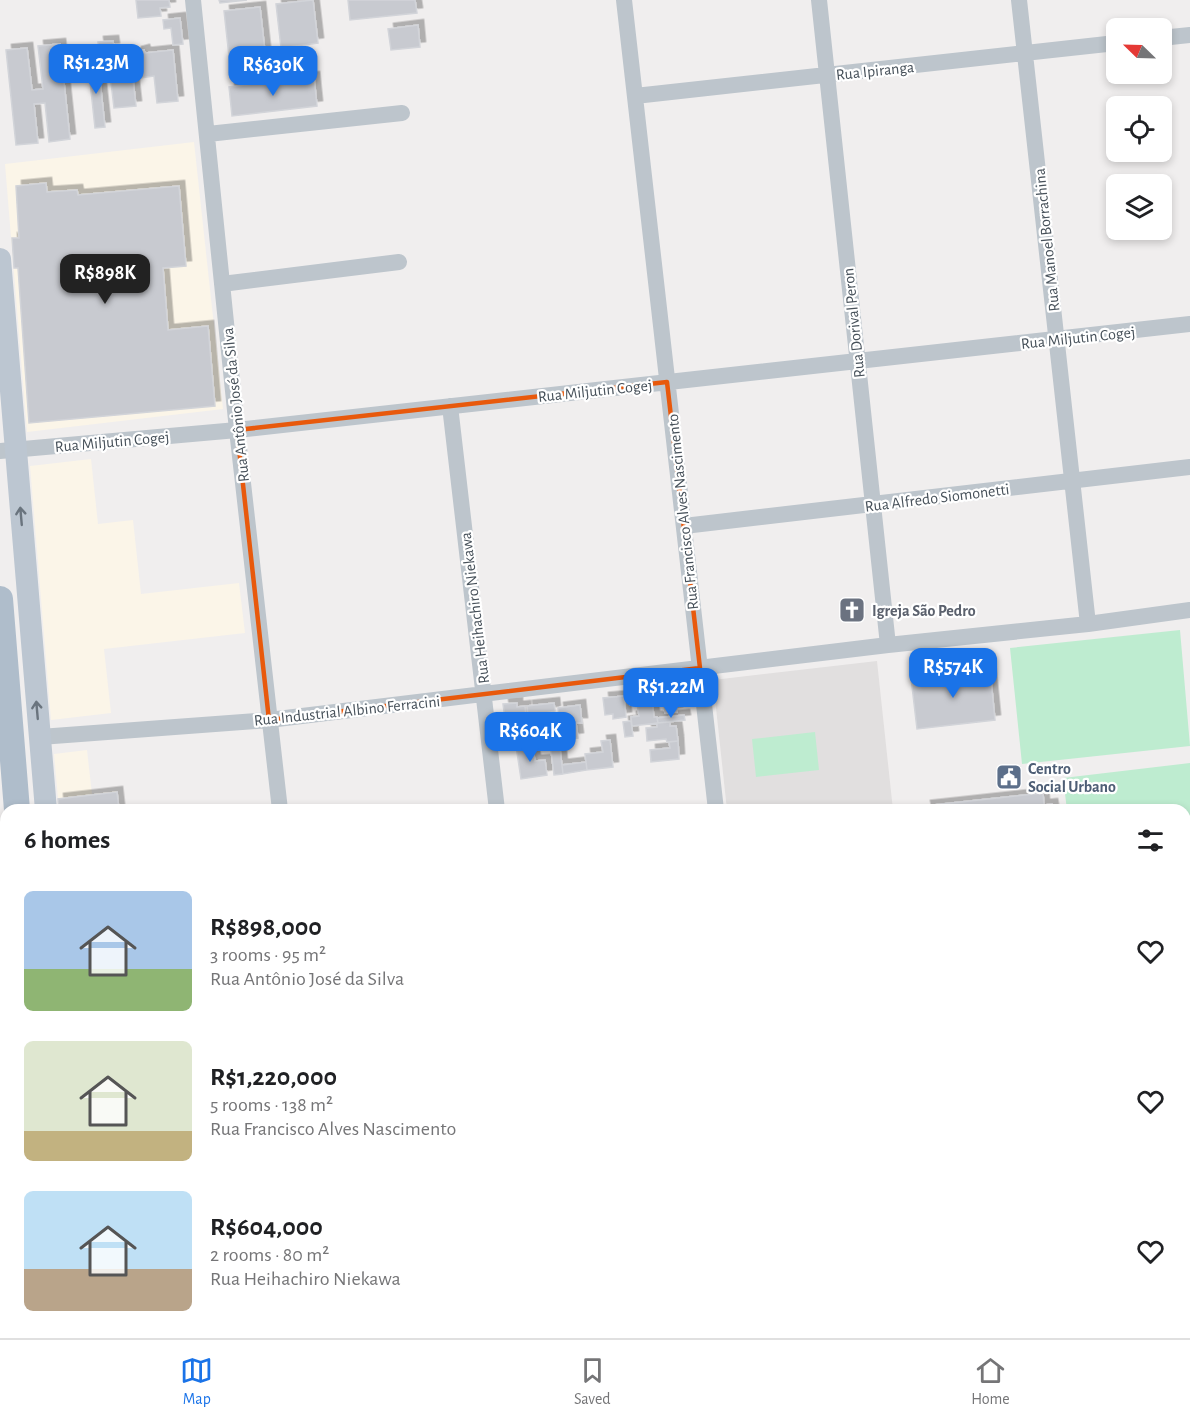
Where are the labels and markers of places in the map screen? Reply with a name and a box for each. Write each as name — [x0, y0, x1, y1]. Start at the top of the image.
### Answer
pin: R$1.23M — [41, 44, 151, 95]
pin: R$630K — [224, 46, 322, 97]
pin: R$898K — [56, 254, 154, 305]
church icon: Igreja São Pedro — [837, 595, 867, 625]
place label: Igreja São Pedro — [872, 603, 976, 620]
pin: R$574K — [904, 648, 1002, 699]
pin: R$1.22M — [616, 668, 726, 719]
pin: R$604K — [481, 712, 579, 763]
place label: Centro Social Urbano — [1028, 761, 1116, 795]
public building icon: Centro Social Urbano — [994, 762, 1024, 792]

